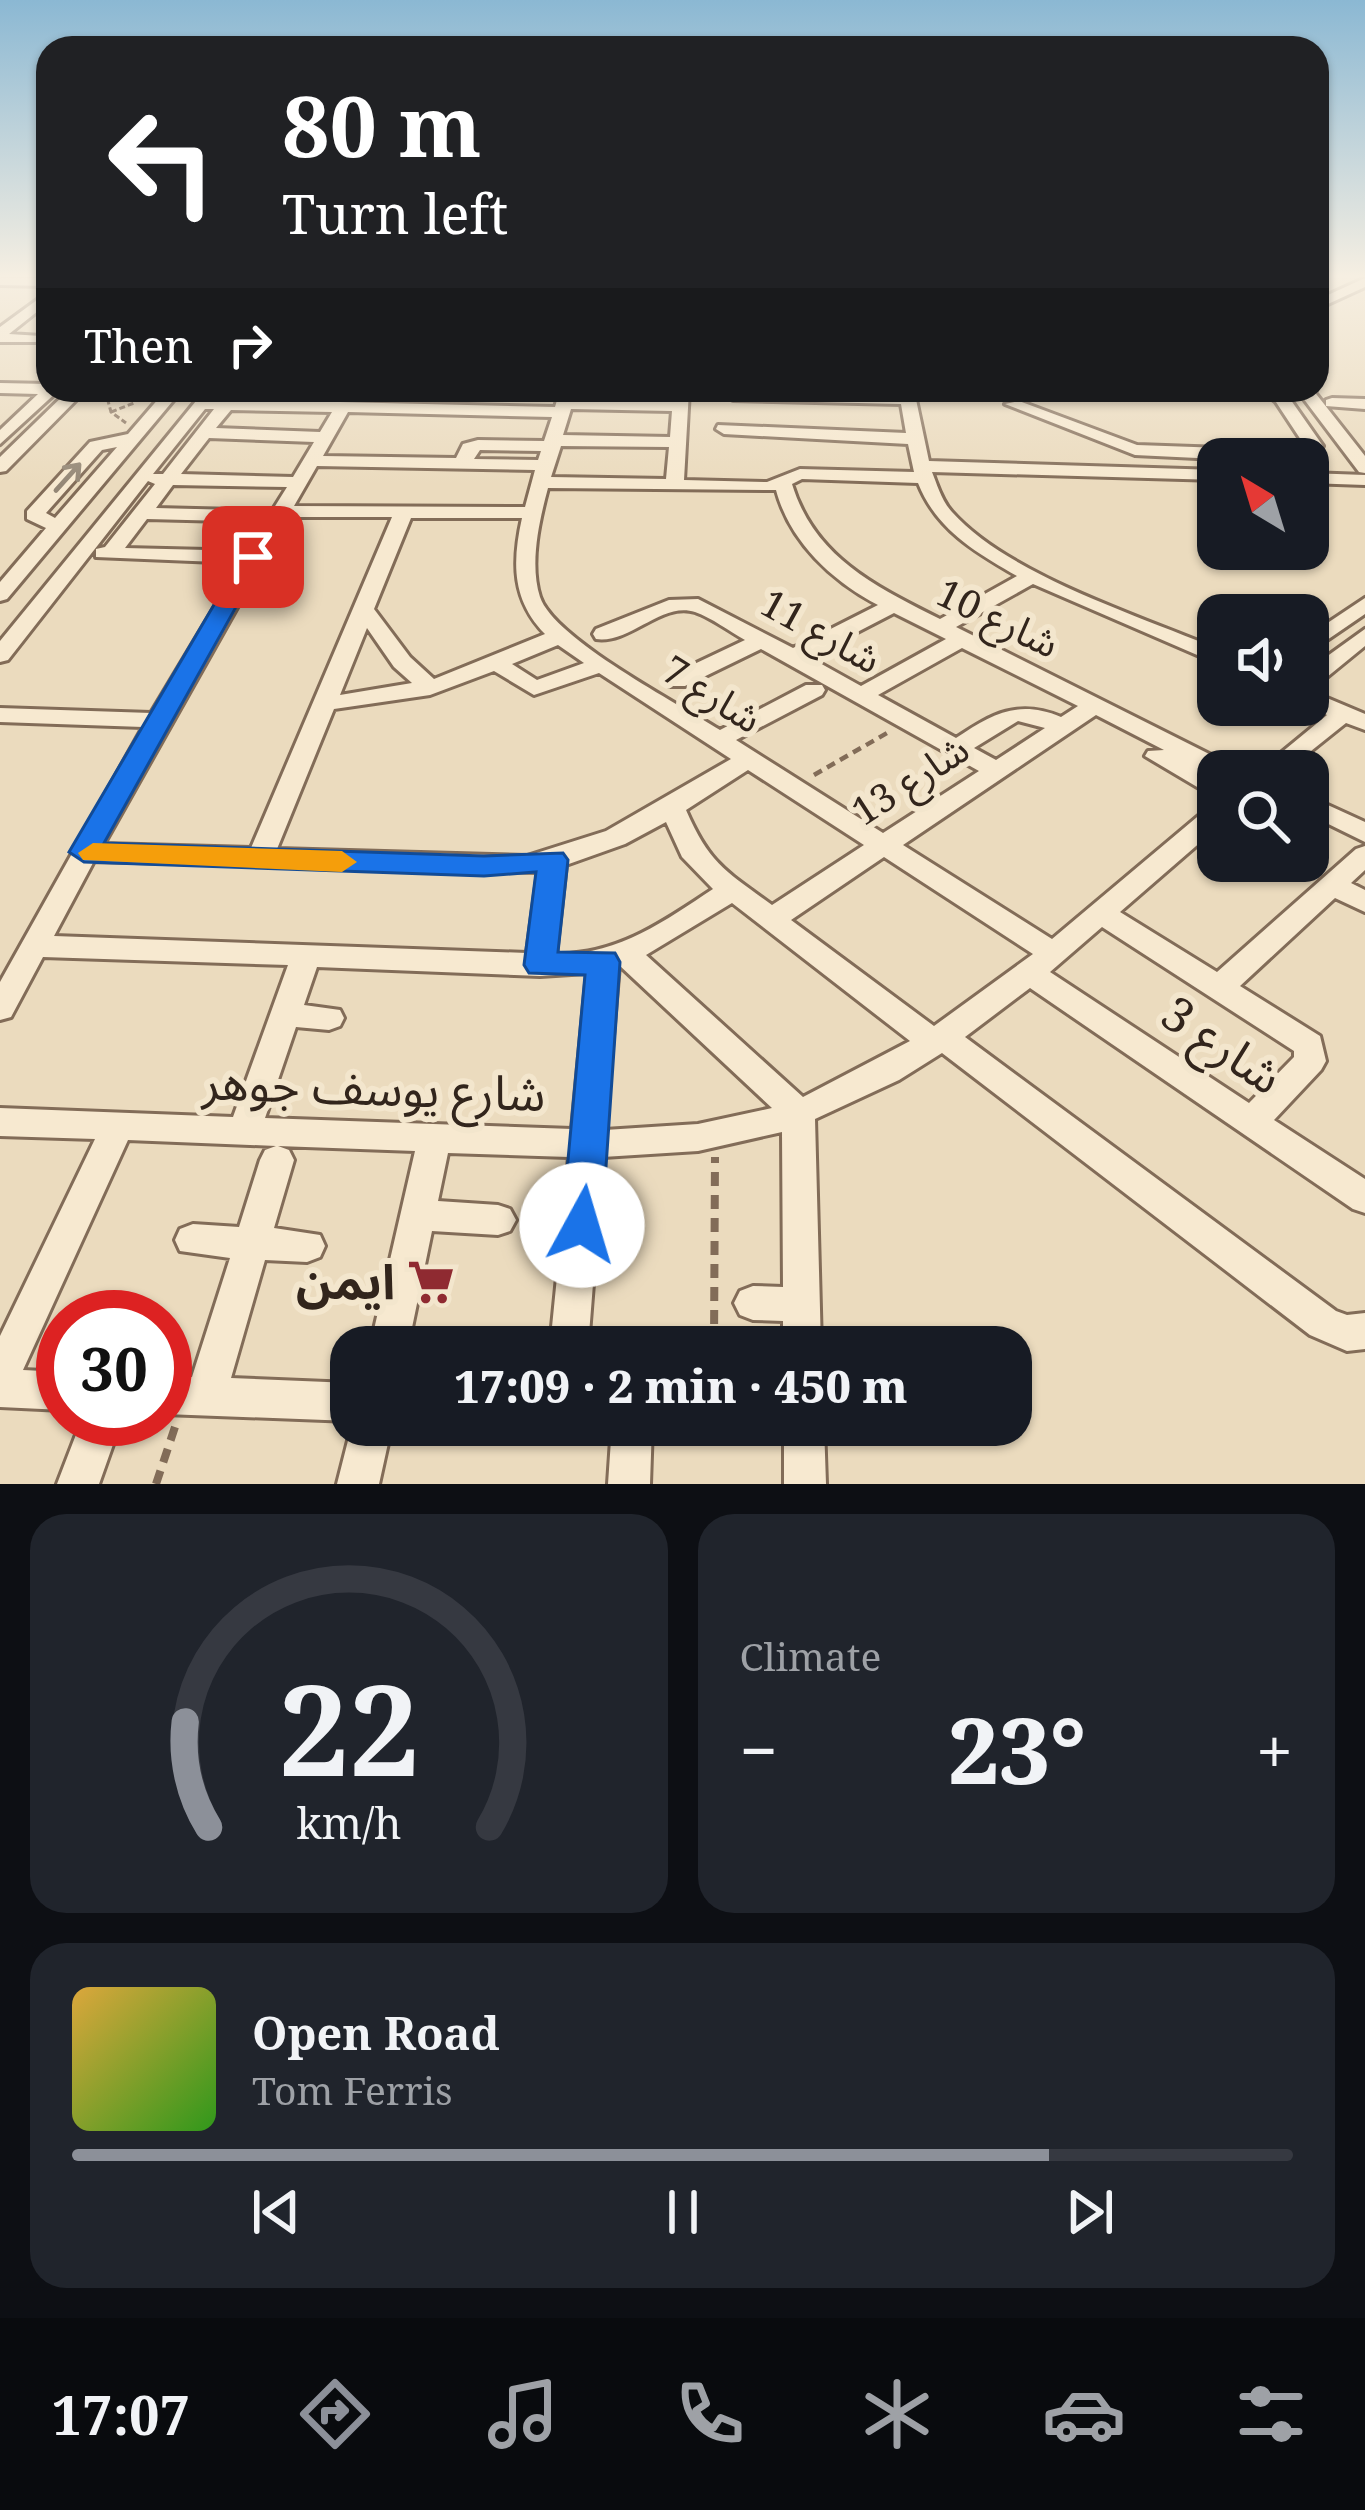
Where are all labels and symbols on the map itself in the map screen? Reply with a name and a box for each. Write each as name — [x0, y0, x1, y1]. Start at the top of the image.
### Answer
north arrow — [1197, 438, 1329, 570]
one-way arrow — [54, 462, 82, 492]
pin — [202, 506, 304, 608]
street label: شارع 10 — [927, 564, 1069, 673]
street label: شارع 11 — [750, 575, 891, 688]
street label: شارع 7 — [651, 642, 773, 747]
street label: شارع 13 — [840, 721, 980, 840]
street label: شارع 3 — [1147, 980, 1296, 1112]
street label: شارع يوسف جوهر — [199, 1048, 547, 1130]
position arrow — [519, 1162, 645, 1288]
place label: ايمن — [296, 1248, 395, 1313]
supermarket icon: ايمن — [406, 1257, 456, 1307]
speed limit sign: 30 — [36, 1290, 192, 1446]

